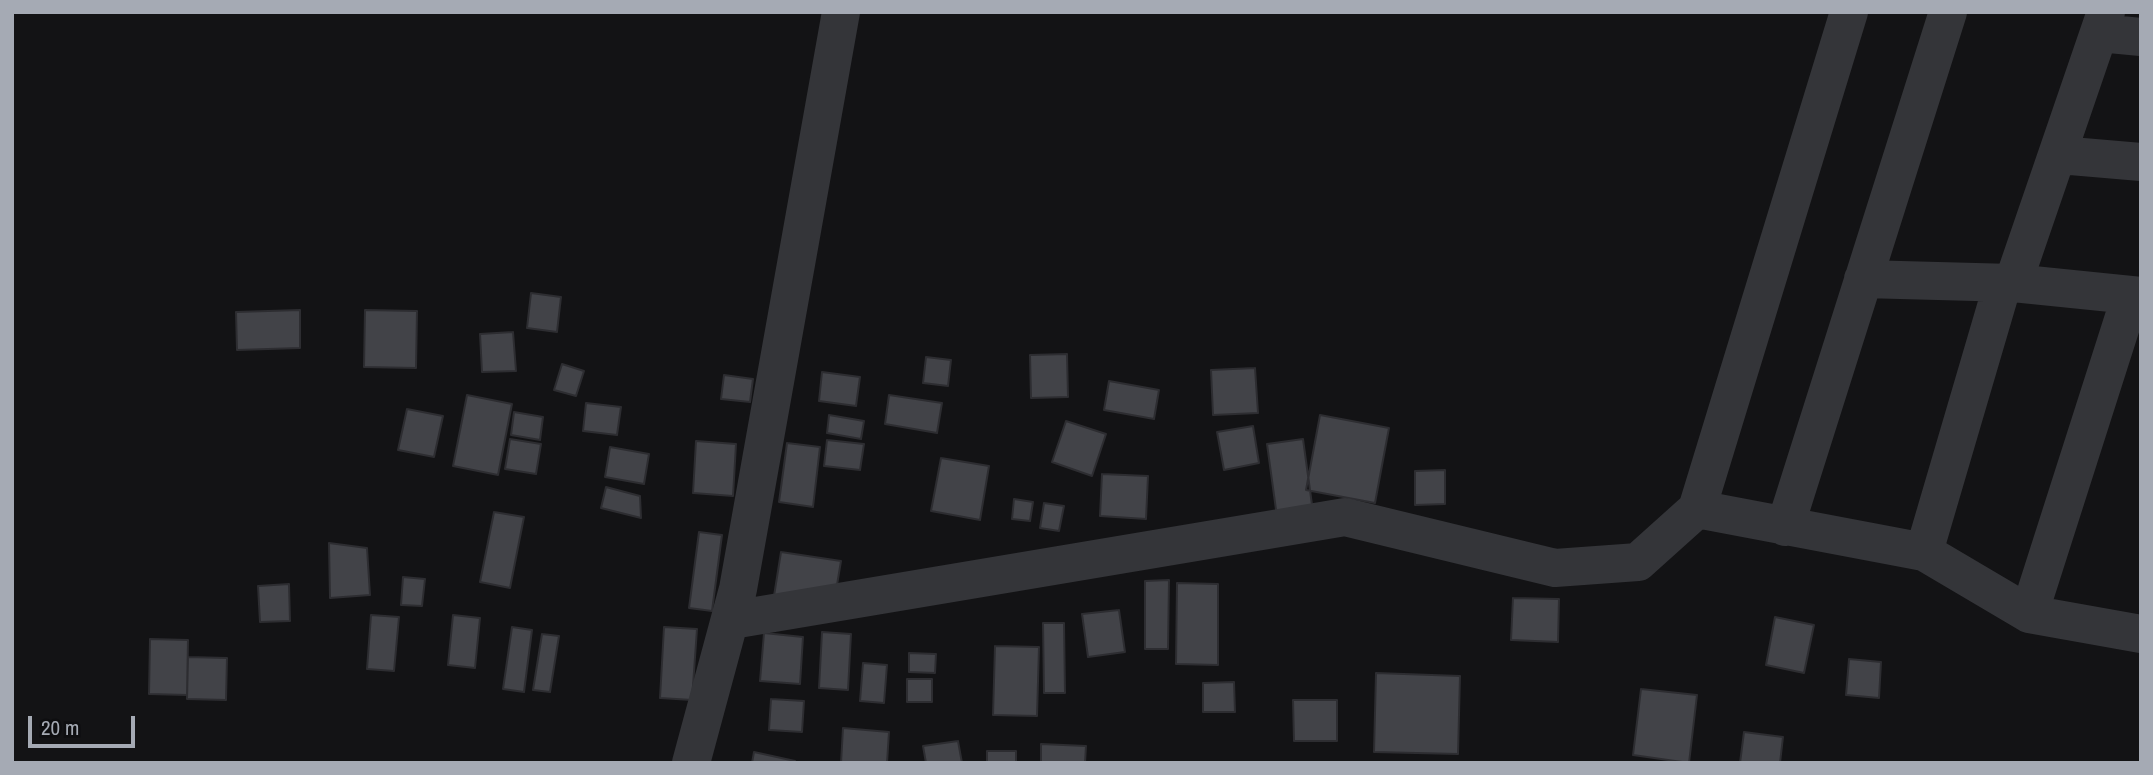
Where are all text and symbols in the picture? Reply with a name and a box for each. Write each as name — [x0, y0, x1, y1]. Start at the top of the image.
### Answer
scale bar — [32, 702, 138, 746]
text: 20 m — [41, 713, 79, 742]

